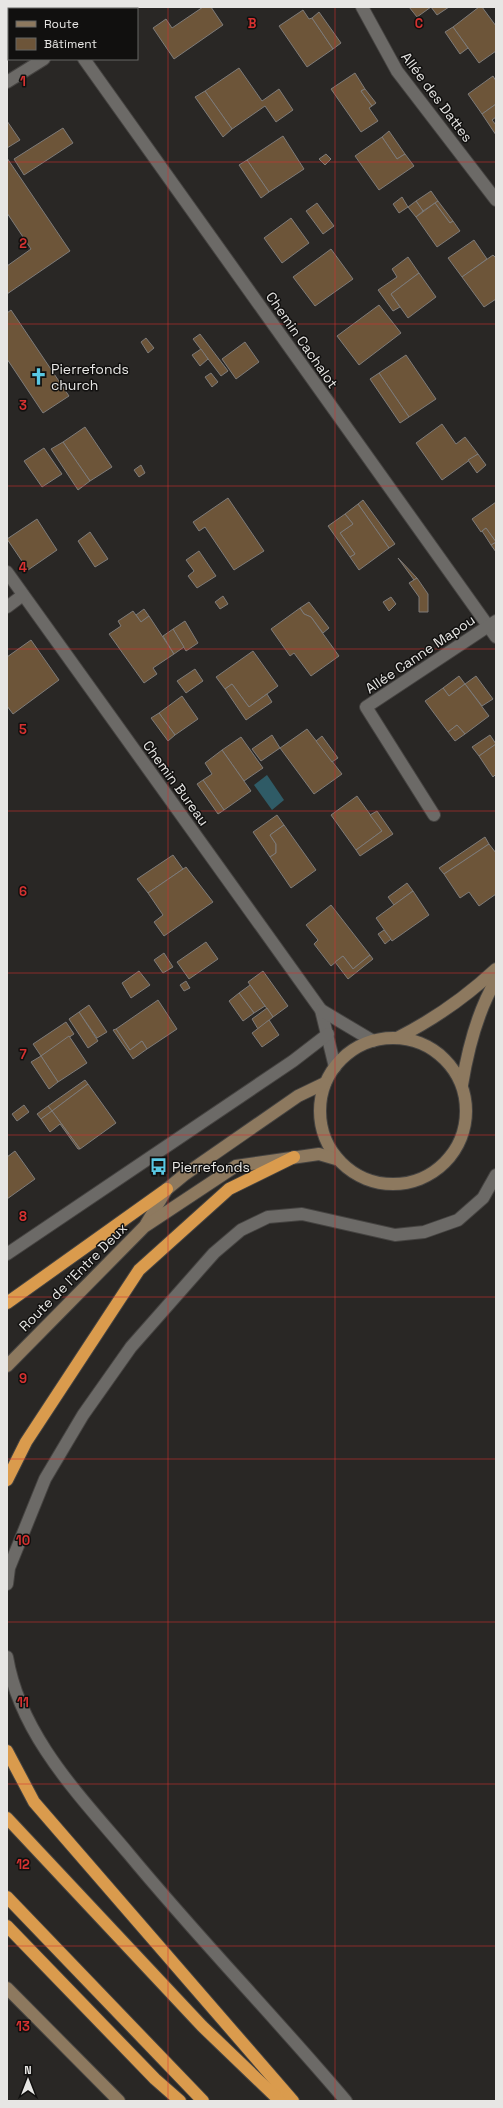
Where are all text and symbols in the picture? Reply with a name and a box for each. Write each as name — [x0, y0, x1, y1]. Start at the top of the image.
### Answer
legend — [8, 8, 138, 60]
text: B — [248, 15, 257, 32]
text: C — [415, 15, 423, 32]
text: Route — [44, 16, 79, 32]
text: Bâtiment — [44, 36, 97, 52]
street label: Allée des Dattes — [397, 48, 477, 146]
text: 1 — [20, 73, 26, 90]
text: 2 — [19, 235, 27, 252]
street label: Chemin Cachalot — [262, 288, 342, 392]
place label: Pierrefonds church — [51, 360, 129, 394]
church icon: Pierrefonds church — [28, 367, 48, 387]
text: 3 — [19, 397, 27, 414]
text: 4 — [19, 559, 27, 576]
street label: Allée Canne Mapou — [362, 611, 478, 697]
text: 5 — [19, 721, 27, 738]
street label: Chemin Bureau — [139, 737, 213, 829]
text: 6 — [19, 883, 27, 900]
text: 7 — [19, 1046, 27, 1063]
bus stop icon: Pierrefonds — [149, 1157, 169, 1177]
place label: Pierrefonds — [172, 1158, 250, 1176]
text: 8 — [19, 1208, 27, 1225]
street label: Route de l'Entre Deux — [15, 1219, 131, 1335]
text: 9 — [19, 1370, 27, 1387]
text: 10 — [16, 1532, 30, 1549]
text: 11 — [17, 1694, 29, 1711]
text: 12 — [16, 1856, 30, 1873]
text: 13 — [16, 2018, 30, 2035]
north arrow — [8, 2060, 48, 2100]
text: N — [24, 2063, 32, 2077]

